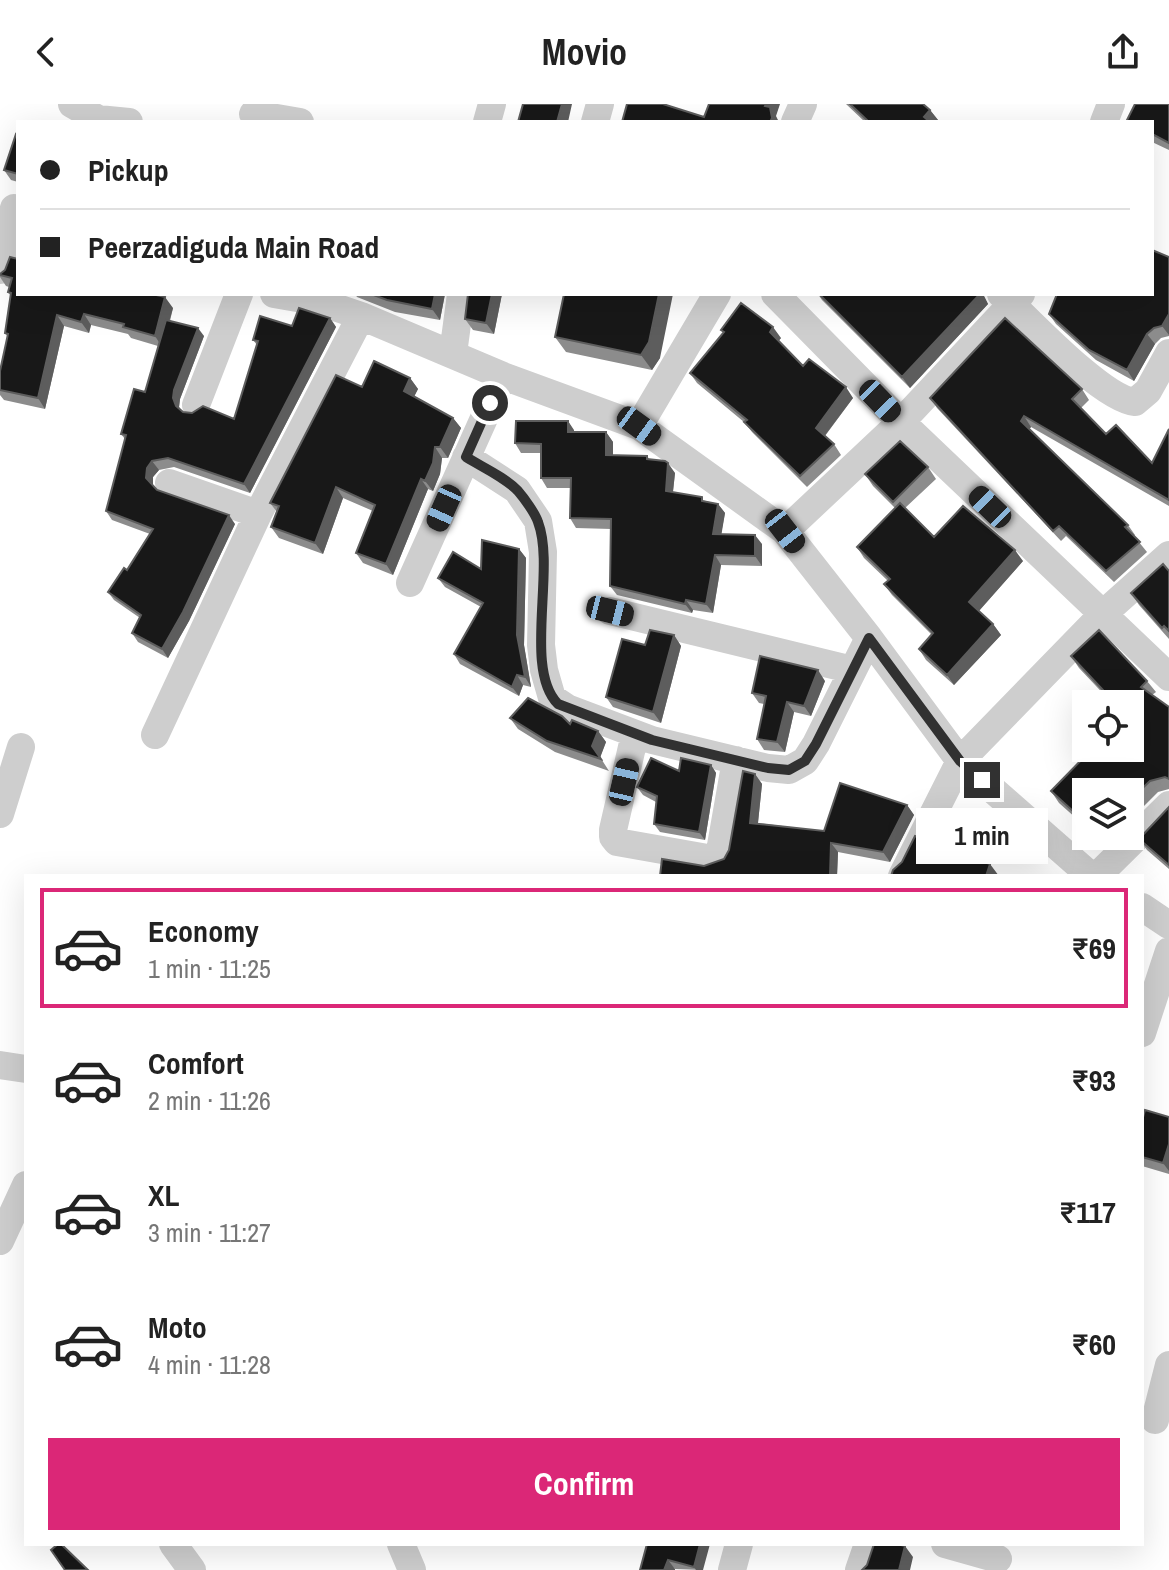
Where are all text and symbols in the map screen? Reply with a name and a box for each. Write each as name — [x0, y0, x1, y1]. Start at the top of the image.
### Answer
text: Movio — [542, 28, 627, 76]
icon: back — [24, 30, 68, 74]
icon: share — [1101, 30, 1145, 74]
text: Pickup — [88, 150, 169, 190]
text: Peerzadiguda Main Road — [88, 227, 379, 267]
car — [855, 375, 905, 427]
route start — [472, 385, 508, 421]
car — [613, 402, 665, 450]
car — [423, 481, 465, 535]
car — [964, 482, 1016, 532]
car — [761, 505, 809, 557]
car — [584, 594, 636, 628]
map controls — [1072, 690, 1144, 850]
button: locate — [1072, 690, 1144, 762]
car — [607, 756, 641, 808]
route end — [964, 762, 1000, 798]
button: layers — [1072, 778, 1144, 850]
callout: 1 min — [916, 808, 1048, 864]
text: 1 min — [954, 818, 1010, 853]
text: Economy — [148, 911, 259, 951]
icon: car — [52, 912, 124, 984]
text: ₹69 — [1071, 928, 1116, 968]
text: 1 min · 11:25 — [148, 951, 271, 986]
text: Comfort — [148, 1043, 244, 1083]
icon: car — [52, 1044, 124, 1116]
text: ₹93 — [1071, 1060, 1116, 1100]
text: 2 min · 11:26 — [148, 1083, 271, 1118]
text: XL — [148, 1175, 179, 1215]
icon: car — [52, 1176, 124, 1248]
text: ₹117 — [1059, 1192, 1116, 1232]
text: 3 min · 11:27 — [148, 1215, 271, 1250]
text: Moto — [148, 1307, 207, 1347]
icon: car — [52, 1308, 124, 1380]
text: ₹60 — [1071, 1324, 1116, 1364]
text: 4 min · 11:28 — [148, 1347, 271, 1382]
button: Confirm — [48, 1438, 1120, 1530]

